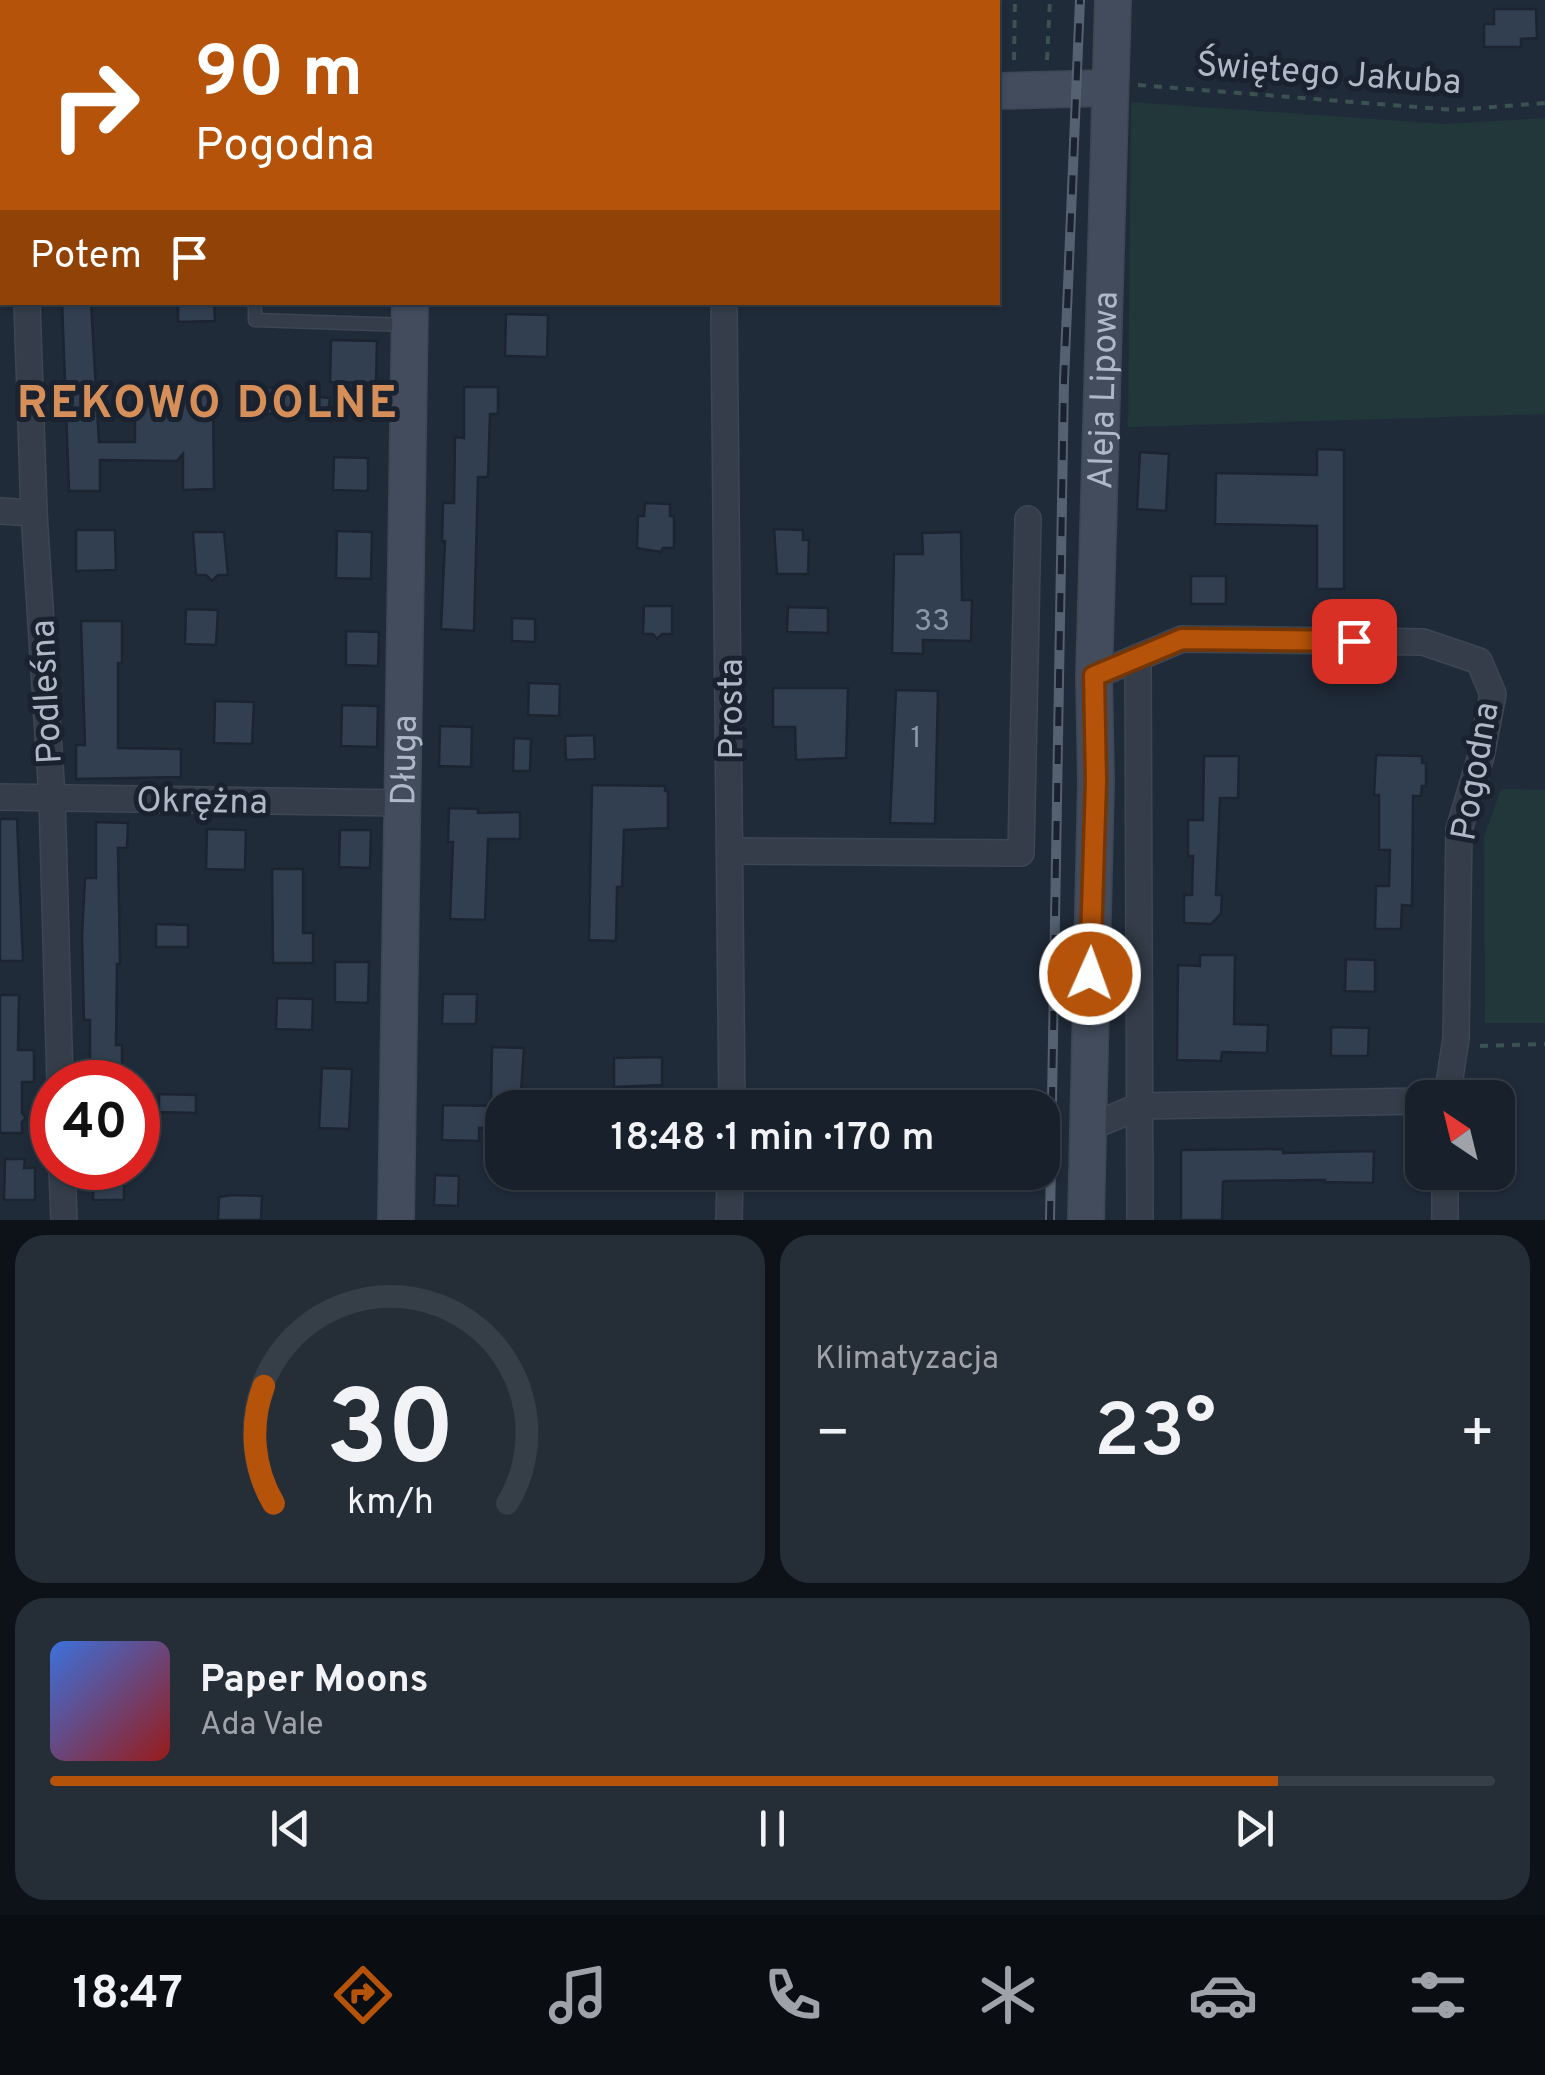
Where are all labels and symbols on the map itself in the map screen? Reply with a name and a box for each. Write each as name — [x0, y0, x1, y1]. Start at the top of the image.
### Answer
street label: Świętego Jakuba — [1195, 43, 1463, 106]
street label: Aleja Lipowa — [1080, 291, 1130, 490]
district label: REKOWO DOLNE — [17, 377, 399, 434]
pin — [1312, 599, 1397, 684]
house number: 33 — [914, 604, 950, 641]
street label: Podleśna — [22, 618, 74, 765]
street label: Prosta — [711, 658, 755, 760]
street label: Pogodna — [1443, 699, 1511, 844]
street label: Długa — [383, 714, 429, 806]
house number: 1 — [910, 721, 922, 758]
street label: Okrężna — [136, 780, 268, 826]
position arrow — [1038, 922, 1142, 1026]
speed limit sign: 40 — [30, 1060, 160, 1190]
north arrow — [1405, 1080, 1515, 1190]

